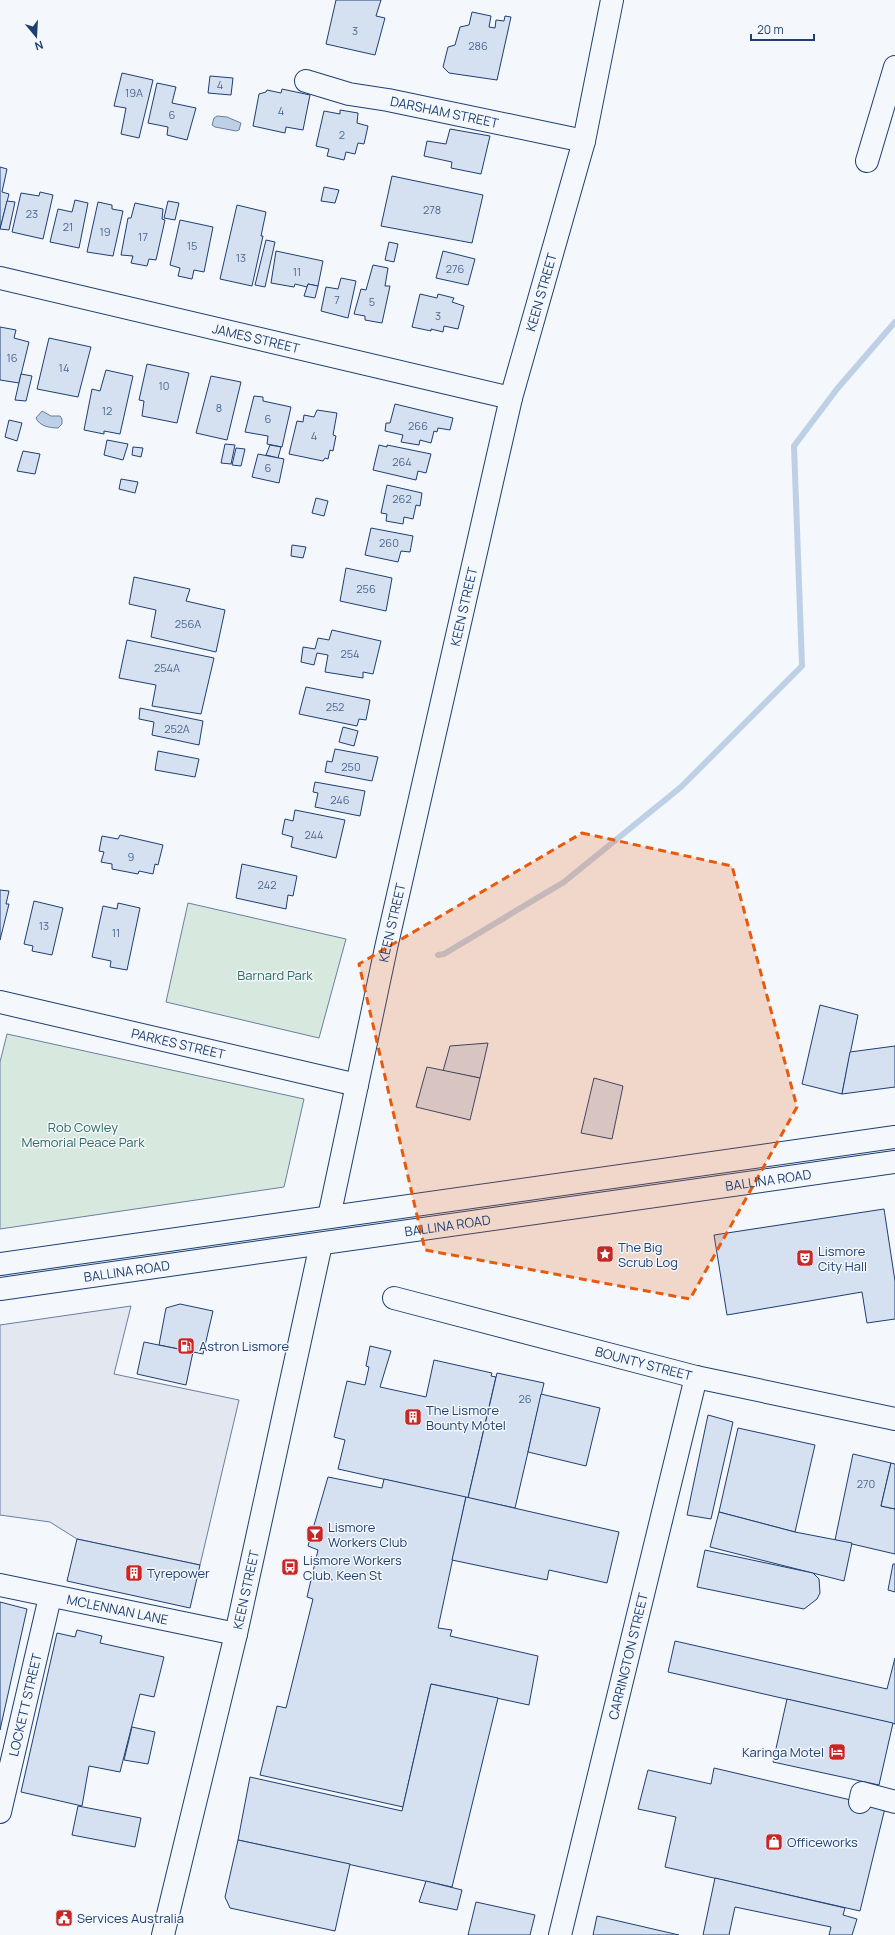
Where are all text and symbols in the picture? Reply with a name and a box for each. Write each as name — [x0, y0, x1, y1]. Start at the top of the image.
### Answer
north arrow — [16, 16, 56, 56]
scale bar — [751, 16, 814, 42]
text: 20 m — [757, 21, 784, 38]
house number: 3 — [352, 23, 358, 38]
text: N — [33, 38, 45, 54]
house number: 286 — [468, 38, 488, 53]
house number: 4 — [217, 77, 223, 92]
house number: 19A — [125, 85, 143, 100]
street label: DARSHAM STREET — [389, 92, 500, 132]
house number: 4 — [278, 103, 284, 118]
house number: 6 — [169, 107, 176, 122]
house number: 2 — [339, 127, 345, 142]
house number: 278 — [423, 202, 441, 217]
house number: 23 — [26, 206, 38, 221]
house number: 21 — [63, 219, 73, 234]
house number: 19 — [99, 224, 111, 239]
house number: 17 — [138, 229, 148, 244]
house number: 15 — [187, 238, 197, 253]
house number: 13 — [236, 250, 246, 265]
street label: KEEN STREET — [521, 251, 561, 333]
house number: 276 — [446, 261, 464, 276]
house number: 11 — [293, 264, 301, 279]
house number: 7 — [334, 292, 340, 307]
house number: 5 — [369, 294, 375, 309]
house number: 3 — [435, 308, 441, 323]
street label: JAMES STREET — [211, 319, 302, 357]
house number: 16 — [6, 350, 18, 365]
house number: 14 — [59, 360, 69, 375]
house number: 10 — [158, 378, 170, 393]
house number: 8 — [216, 400, 222, 415]
house number: 12 — [102, 403, 112, 418]
house number: 6 — [265, 411, 272, 426]
house number: 266 — [408, 418, 428, 433]
house number: 4 — [311, 428, 317, 443]
house number: 264 — [392, 454, 412, 469]
house number: 6 — [265, 460, 272, 475]
house number: 262 — [392, 491, 412, 506]
house number: 260 — [379, 535, 399, 550]
street label: KEEN STREET — [446, 565, 481, 648]
house number: 256 — [356, 581, 376, 596]
house number: 256A — [175, 616, 201, 631]
house number: 254 — [340, 646, 360, 661]
house number: 254A — [154, 660, 180, 675]
house number: 252 — [326, 699, 344, 714]
house number: 252A — [164, 721, 190, 736]
house number: 250 — [341, 759, 361, 774]
house number: 246 — [330, 792, 350, 807]
house number: 244 — [304, 827, 324, 842]
house number: 9 — [128, 849, 135, 864]
house number: 242 — [258, 877, 276, 892]
street label: KEEN STREET — [374, 881, 410, 964]
house number: 13 — [39, 918, 49, 933]
house number: 11 — [112, 925, 120, 940]
park label: Barnard Park — [237, 966, 313, 984]
street label: PARKES STREET — [130, 1024, 227, 1063]
park label: Rob Cowley Memorial Peace Park — [21, 1118, 145, 1151]
street label: BALLINA ROAD — [724, 1165, 813, 1195]
street label: BALLINA ROAD — [403, 1210, 492, 1240]
place label: The Big Scrub Log — [618, 1238, 678, 1271]
place label: Lismore City Hall — [818, 1242, 867, 1275]
place icon: The Big Scrub Log — [595, 1244, 615, 1264]
theatre icon: Lismore City Hall — [795, 1248, 815, 1268]
street label: BALLINA ROAD — [83, 1256, 171, 1286]
fuel station icon: Astron Lismore — [176, 1336, 196, 1356]
place label: Astron Lismore — [199, 1337, 290, 1355]
street label: BOUNTY STREET — [593, 1342, 694, 1385]
house number: 26 — [518, 1391, 532, 1406]
place label: The Lismore Bounty Motel — [426, 1401, 506, 1434]
building icon: The Lismore Bounty Motel — [403, 1407, 423, 1427]
house number: 270 — [857, 1476, 875, 1491]
place label: Lismore Workers Club — [328, 1518, 408, 1551]
bar icon: Lismore Workers Club — [305, 1524, 325, 1544]
street label: KEEN STREET — [228, 1548, 263, 1631]
place label: Lismore Workers Club, Keen St — [303, 1551, 402, 1584]
bus stop icon: Lismore Workers Club, Keen St — [280, 1557, 300, 1577]
building icon: Tyrepower — [124, 1563, 144, 1583]
place label: Tyrepower — [147, 1564, 210, 1582]
street label: MCLENNAN LANE — [65, 1590, 170, 1629]
street label: CARRINGTON STREET — [604, 1591, 652, 1721]
street label: LOCKETT STREET — [4, 1651, 46, 1758]
hotel icon: Karinga Motel — [827, 1742, 847, 1762]
place label: Karinga Motel — [742, 1743, 824, 1761]
shop icon: Officeworks — [764, 1832, 784, 1852]
place label: Officeworks — [787, 1833, 858, 1851]
public building icon: Services Australia — [54, 1908, 74, 1928]
place label: Services Australia — [77, 1909, 184, 1927]

